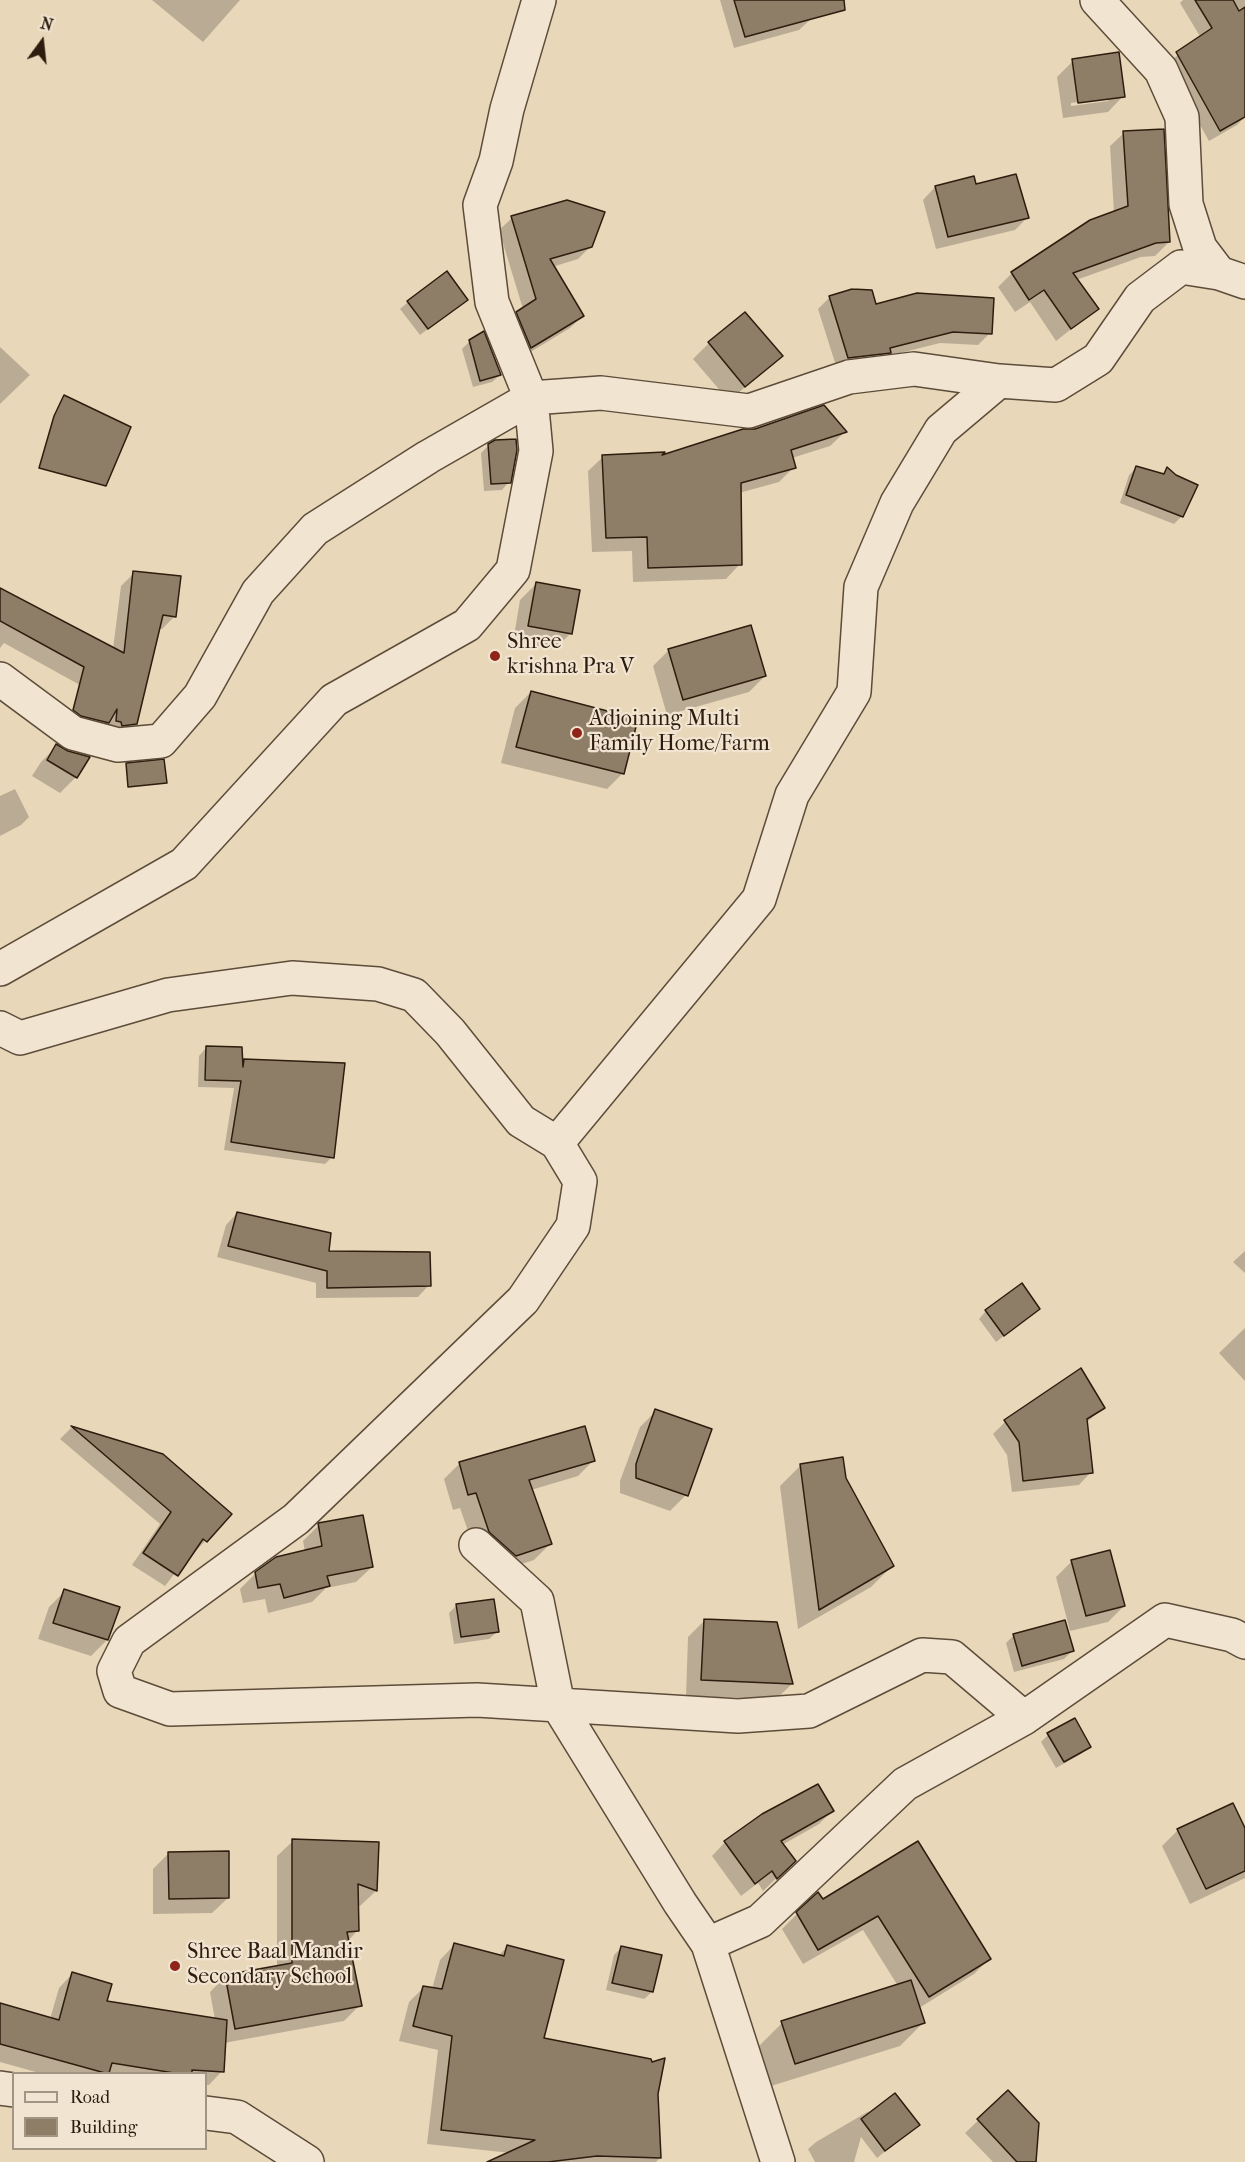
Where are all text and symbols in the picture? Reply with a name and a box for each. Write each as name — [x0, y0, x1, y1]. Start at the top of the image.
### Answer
north arrow — [12, 12, 72, 72]
text: N — [38, 13, 55, 35]
place label: Shree krishna Pra V — [507, 630, 634, 682]
marker: Shree krishna Pra V — [488, 649, 502, 663]
place label: Adjoining Multi Family Home/Farm — [589, 707, 770, 758]
marker: Adjoining Multi Family Home/Farm — [570, 726, 584, 740]
place label: Shree Baal Mandir Secondary School — [187, 1940, 363, 1992]
marker: Shree Baal Mandir Secondary School — [168, 1959, 182, 1973]
legend — [12, 2072, 207, 2150]
text: Road — [70, 2087, 110, 2108]
text: Building — [70, 2117, 137, 2138]

